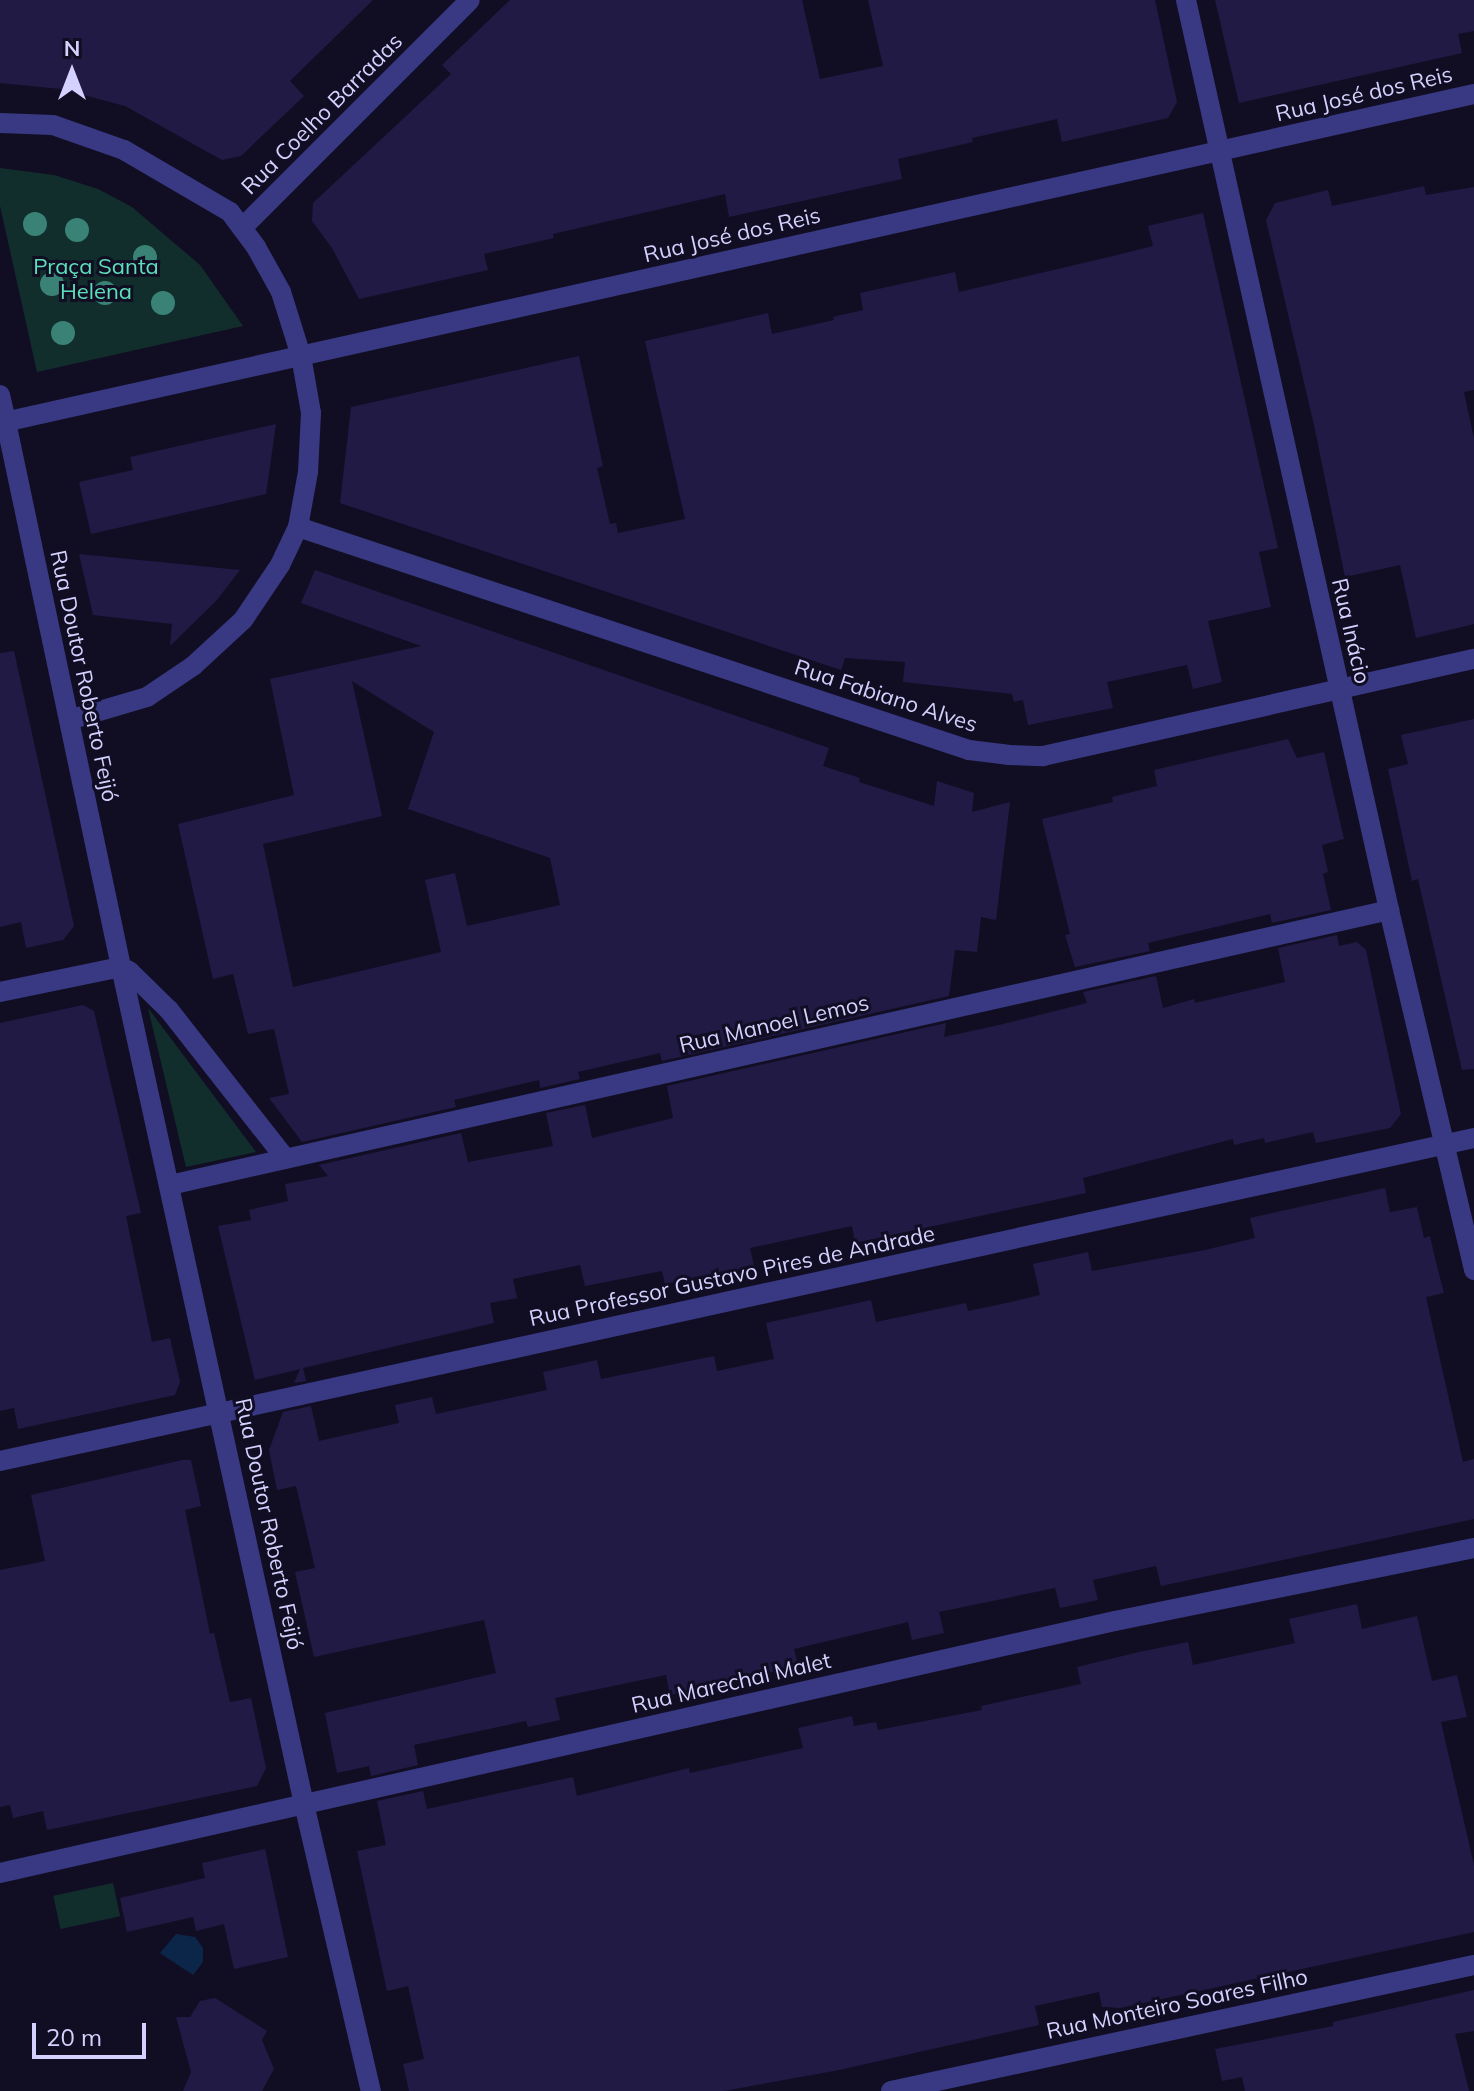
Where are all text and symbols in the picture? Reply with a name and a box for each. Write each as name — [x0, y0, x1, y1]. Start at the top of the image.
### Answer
street label: Rua Coelho Barradas — [236, 28, 408, 200]
north arrow — [32, 32, 112, 112]
text: N — [64, 34, 80, 62]
street label: Rua José dos Reis — [1273, 61, 1455, 127]
street label: Rua José dos Reis — [641, 202, 823, 268]
park label: Praça Santa Helena — [33, 253, 159, 304]
street label: Rua Doutor Roberto Feijó — [44, 548, 124, 804]
street label: Rua Inácio — [1326, 576, 1376, 686]
street label: Rua Fabiano Alves — [791, 654, 981, 738]
street label: Rua Manoel Lemos — [677, 989, 871, 1059]
street label: Rua Professor Gustavo Pires de Andrade — [527, 1220, 937, 1332]
street label: Rua Doutor Roberto Feijó — [229, 1396, 309, 1652]
street label: Rua Marechal Malet — [629, 1647, 833, 1719]
street label: Rua Monteiro Soares Filho — [1044, 1963, 1310, 2045]
scale bar — [36, 2007, 150, 2057]
text: 20 m — [46, 2022, 102, 2052]

